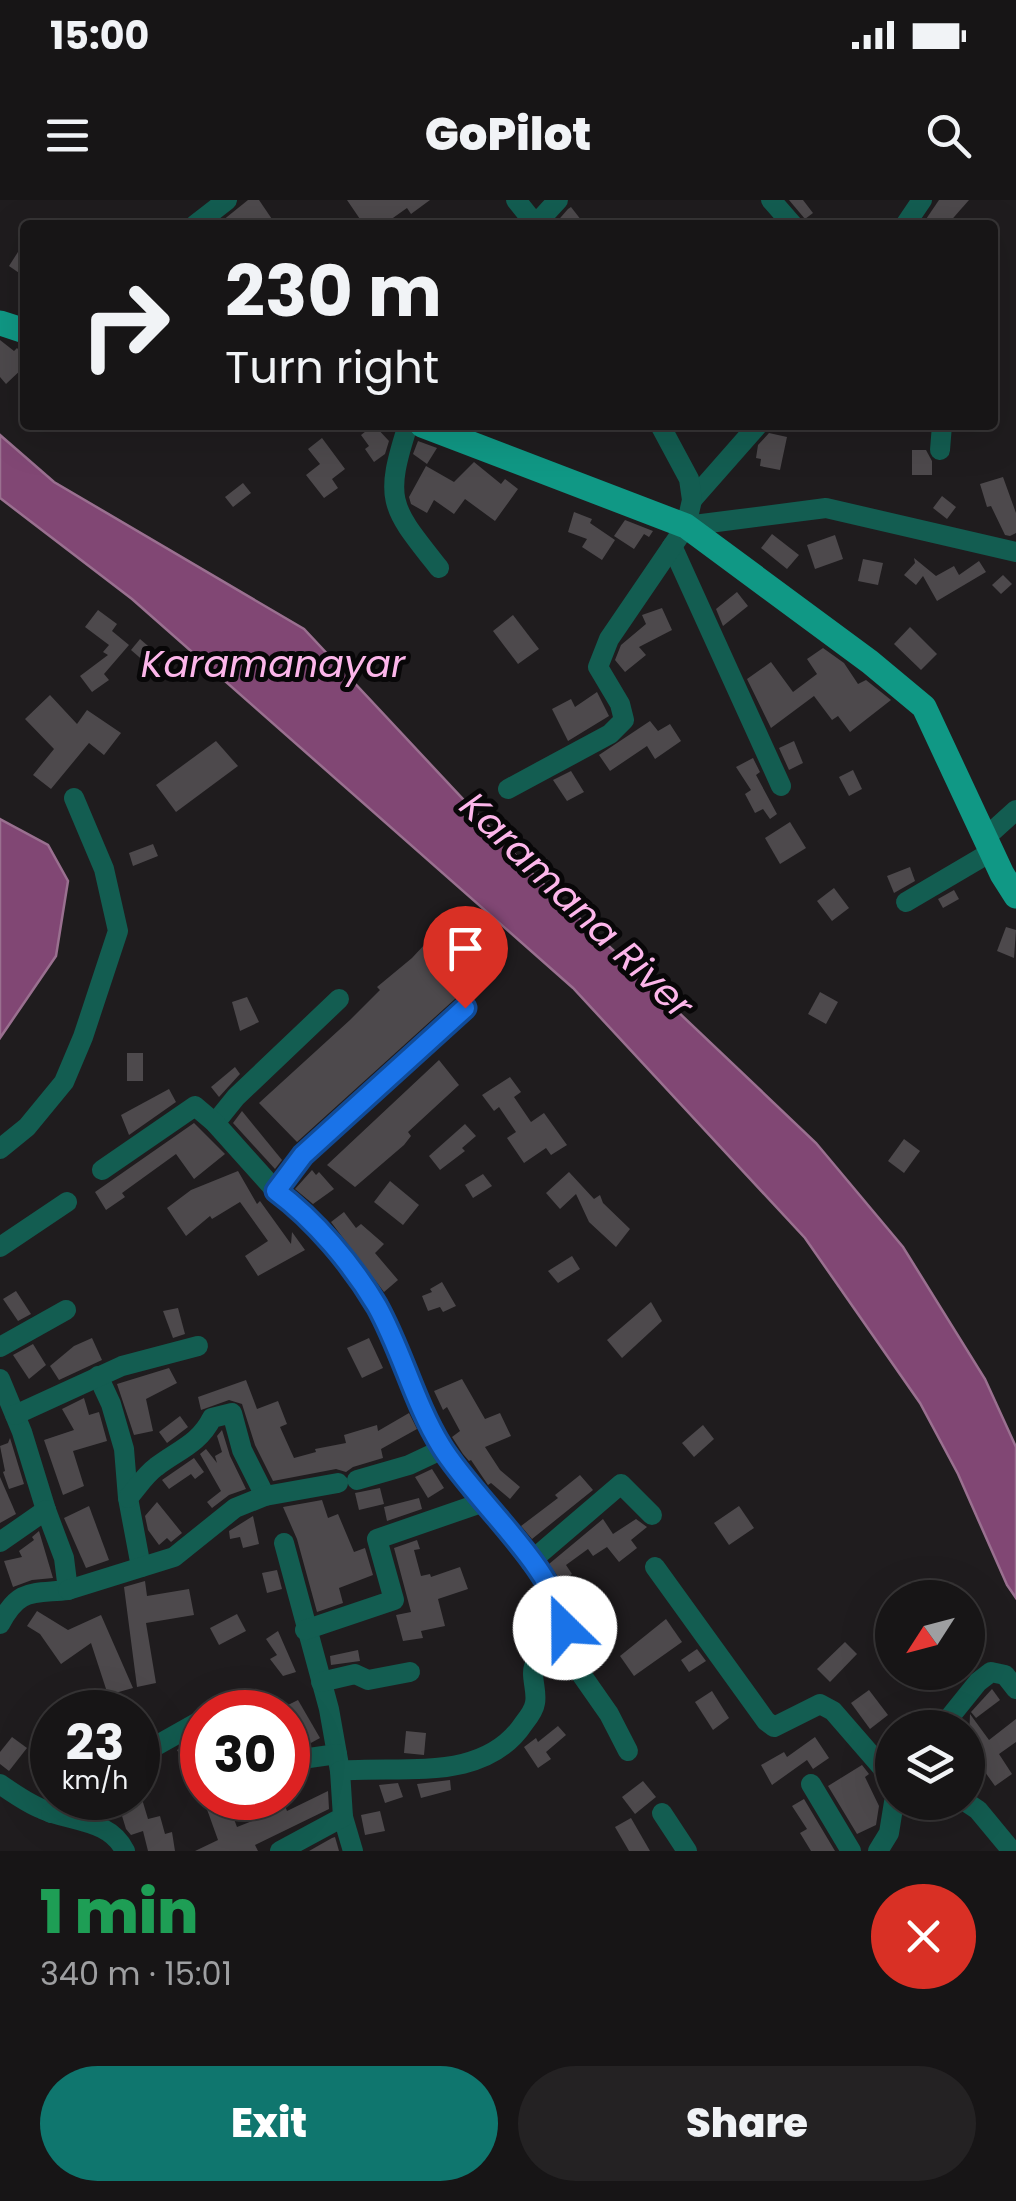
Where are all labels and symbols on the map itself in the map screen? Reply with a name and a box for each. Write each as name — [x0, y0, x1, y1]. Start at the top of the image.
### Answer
water label: Karamanayar — [141, 637, 406, 690]
water label: Karamana River — [449, 780, 706, 1031]
pin — [423, 906, 508, 1009]
position arrow — [513, 1576, 617, 1680]
north arrow — [875, 1580, 985, 1690]
speed limit sign: 30 — [180, 1690, 310, 1820]

